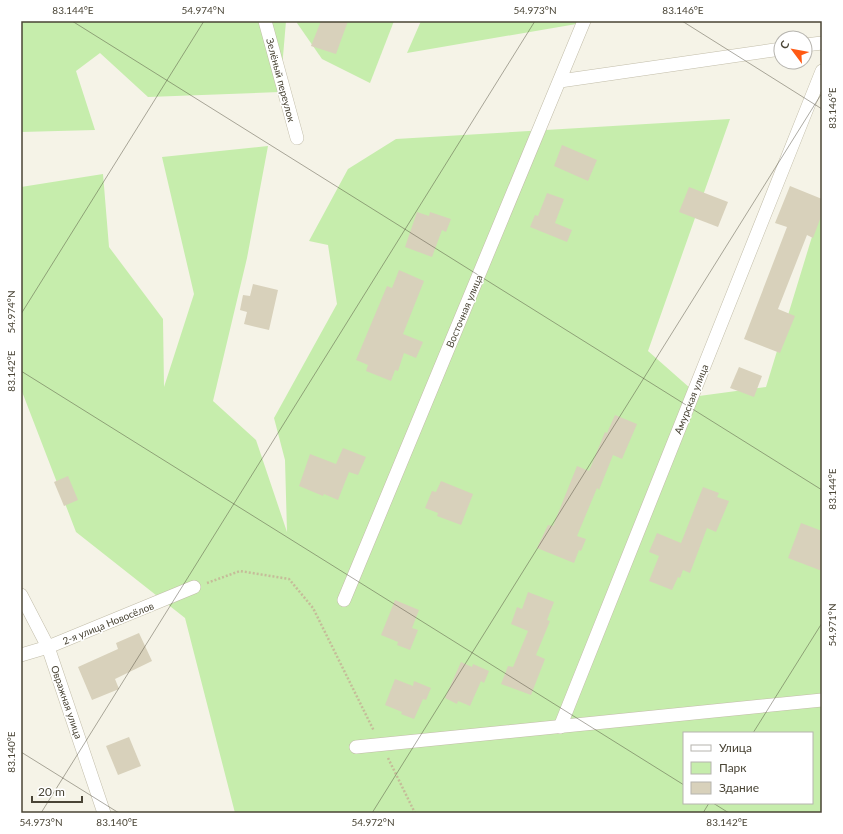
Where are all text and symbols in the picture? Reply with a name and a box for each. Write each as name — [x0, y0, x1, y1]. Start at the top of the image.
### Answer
text: 83.144°E — [52, 4, 94, 16]
text: 54.974°N — [181, 4, 225, 16]
text: 54.973°N — [513, 4, 557, 16]
text: 83.146°E — [662, 4, 704, 16]
north arrow — [773, 30, 813, 70]
street label: Зелёный переулок — [264, 37, 298, 124]
text: С — [777, 37, 792, 51]
text: 83.146°E — [826, 87, 838, 129]
street label: Восточная улица — [443, 273, 485, 349]
text: 54.974°N — [5, 290, 17, 334]
text: 83.142°E — [5, 350, 17, 392]
street label: Амурская улица — [672, 362, 710, 436]
text: 83.144°E — [826, 468, 838, 510]
street label: 2-я улица Новосёлов — [61, 599, 155, 647]
text: 54.971°N — [826, 603, 838, 647]
street label: Овражная улица — [49, 664, 85, 740]
text: 83.140°E — [5, 731, 17, 773]
legend — [683, 732, 813, 804]
text: Улица — [719, 740, 752, 755]
text: Парк — [719, 760, 747, 775]
scale bar — [32, 778, 82, 804]
text: Здание — [719, 780, 759, 795]
text: 20 m — [38, 784, 65, 799]
text: 54.973°N — [19, 816, 63, 828]
text: 83.140°E — [96, 816, 138, 828]
text: 54.972°N — [351, 816, 395, 828]
text: 83.142°E — [706, 816, 748, 828]

